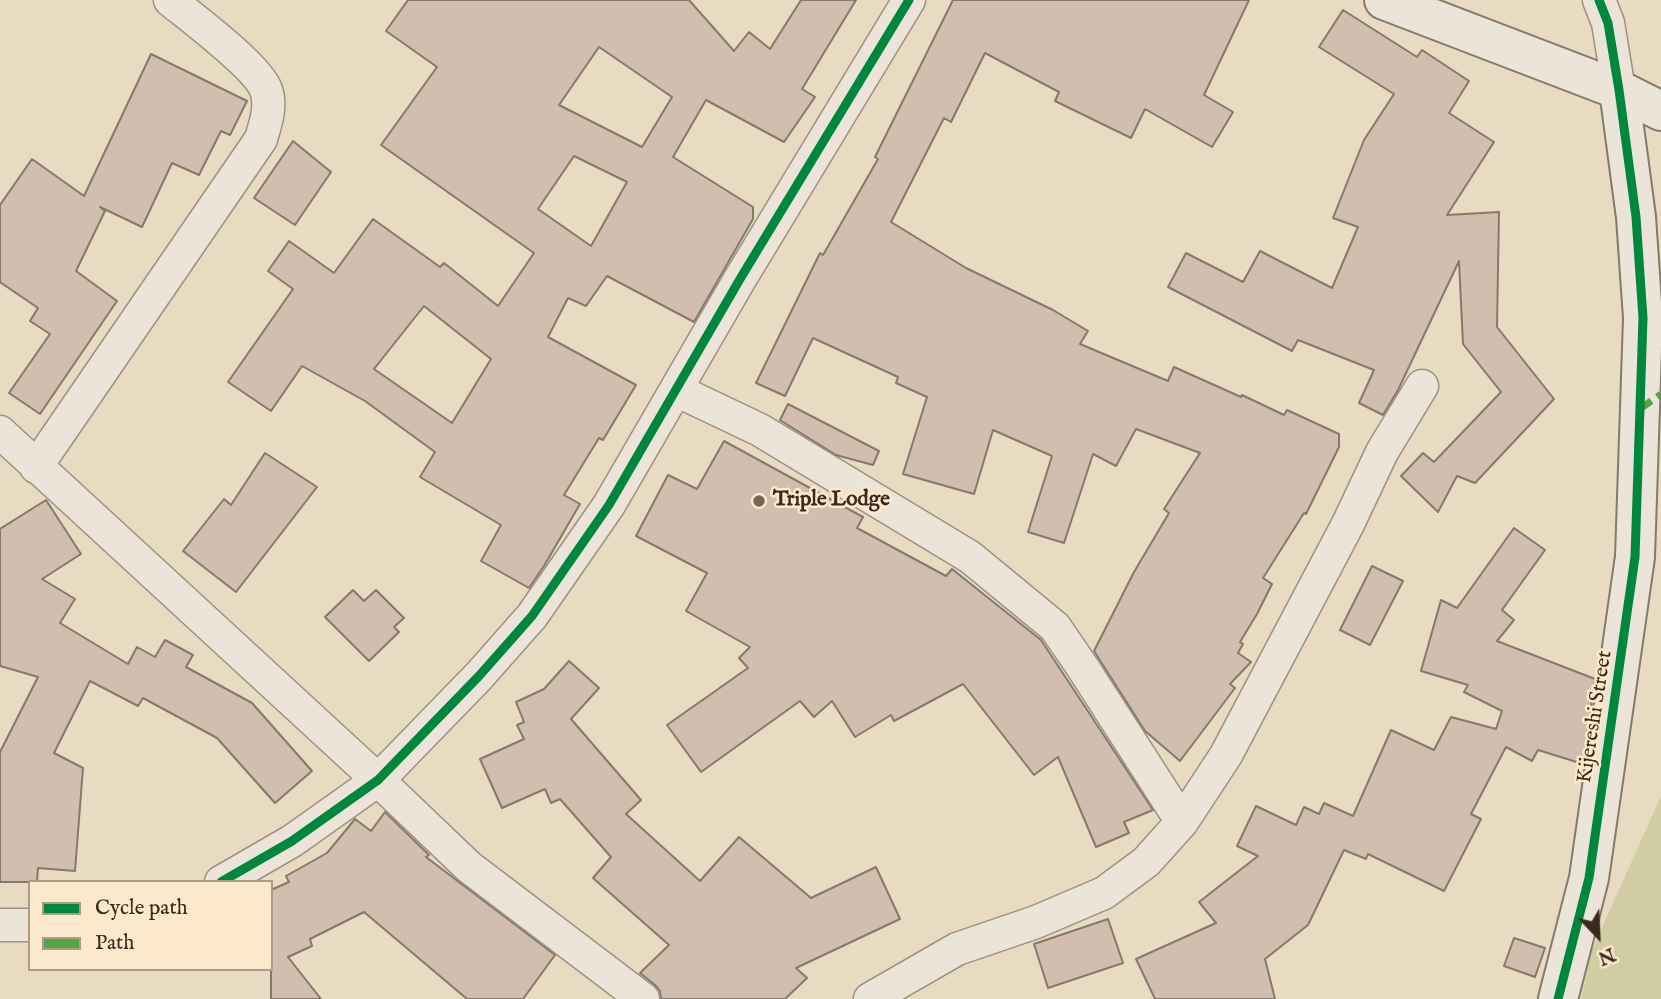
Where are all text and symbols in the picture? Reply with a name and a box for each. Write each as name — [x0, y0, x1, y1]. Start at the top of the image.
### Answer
place label: Triple Lodge — [773, 488, 890, 514]
marker: Triple Lodge — [751, 493, 767, 509]
street label: Kijereshi Street — [1573, 649, 1619, 785]
legend — [28, 880, 273, 971]
text: Cycle path — [95, 895, 188, 922]
north arrow — [1563, 901, 1633, 971]
text: Path — [95, 930, 134, 957]
text: N — [1594, 941, 1618, 970]

